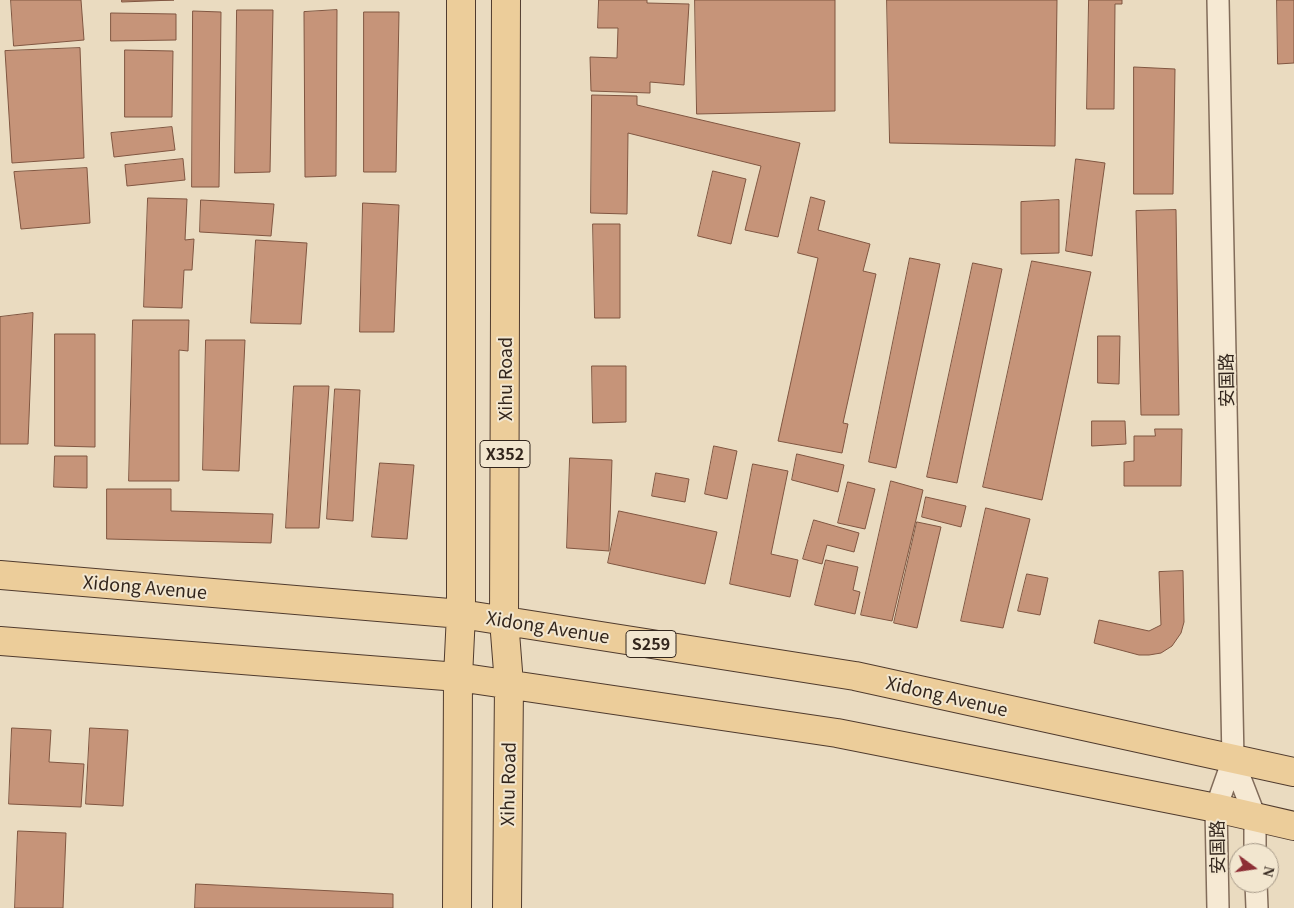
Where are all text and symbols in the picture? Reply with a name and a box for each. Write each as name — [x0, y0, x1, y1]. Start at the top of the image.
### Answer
street label: Xihu Road — [494, 337, 516, 421]
street label: 安国路 — [1215, 353, 1237, 407]
road number: X352 — [480, 440, 530, 468]
street label: Xidong Avenue — [82, 571, 208, 603]
street label: Xidong Avenue — [485, 607, 611, 647]
road number: S259 — [626, 630, 676, 658]
street label: Xidong Avenue — [884, 671, 1010, 721]
street label: Xihu Road — [496, 742, 520, 826]
street label: 安国路 — [1206, 820, 1228, 874]
north arrow — [1229, 843, 1279, 893]
text: N — [1260, 865, 1277, 878]

